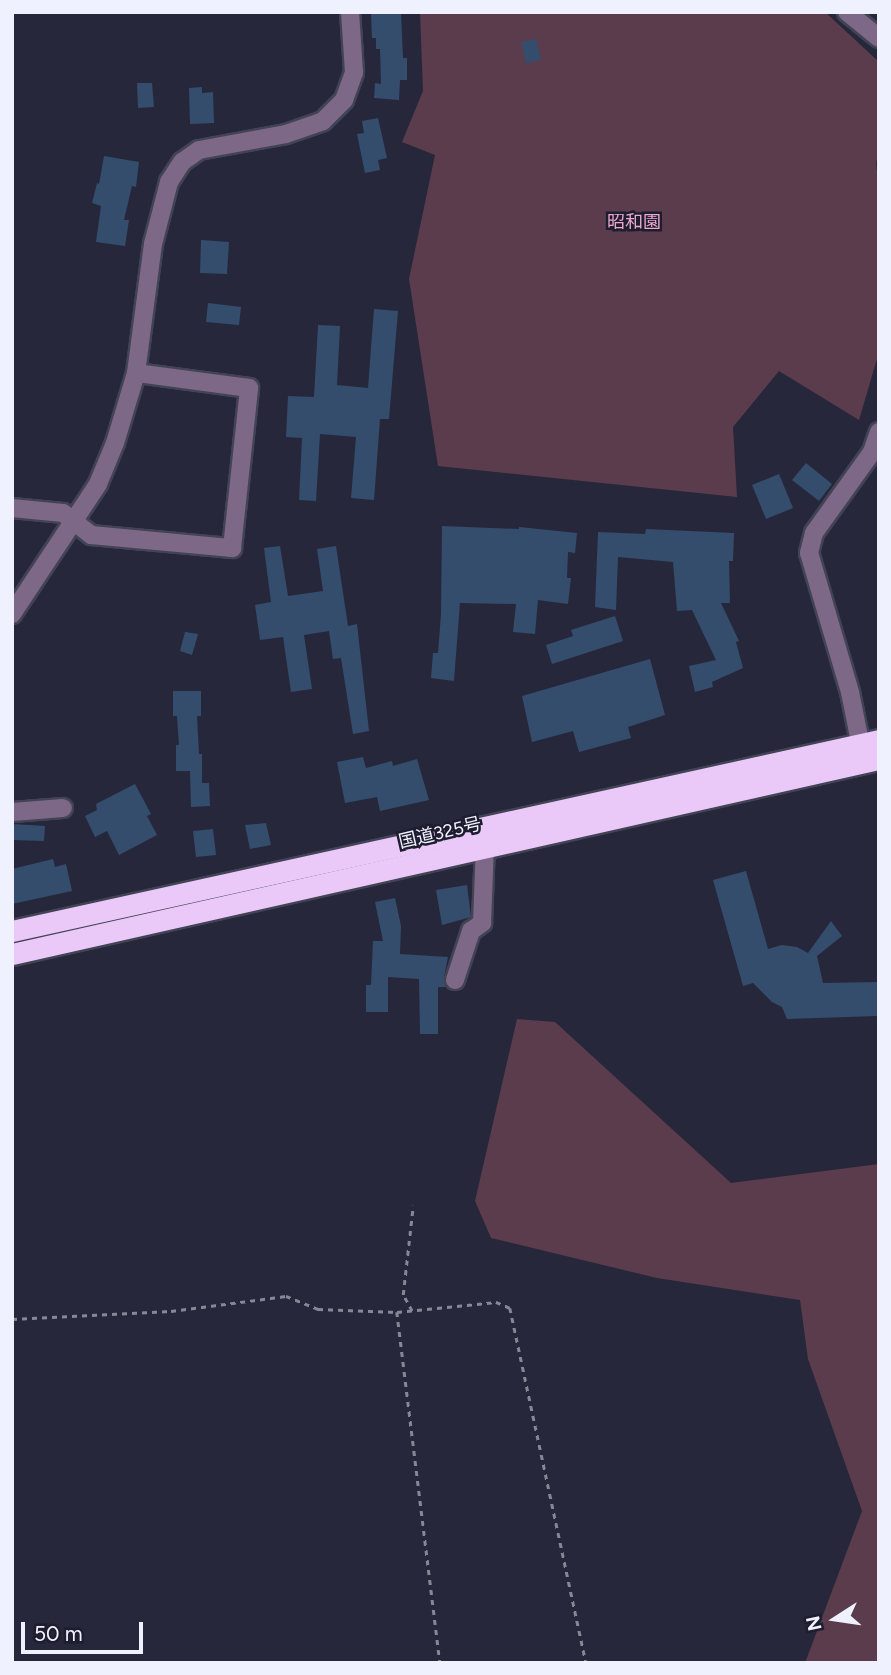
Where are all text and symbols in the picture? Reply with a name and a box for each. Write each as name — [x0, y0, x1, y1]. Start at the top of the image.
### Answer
park label: 昭和園 — [607, 211, 661, 233]
street label: 国道325号 — [397, 813, 483, 853]
north arrow — [800, 1584, 870, 1654]
scale bar — [24, 1608, 147, 1652]
text: N — [801, 1614, 827, 1633]
text: 50 m — [34, 1621, 83, 1646]

